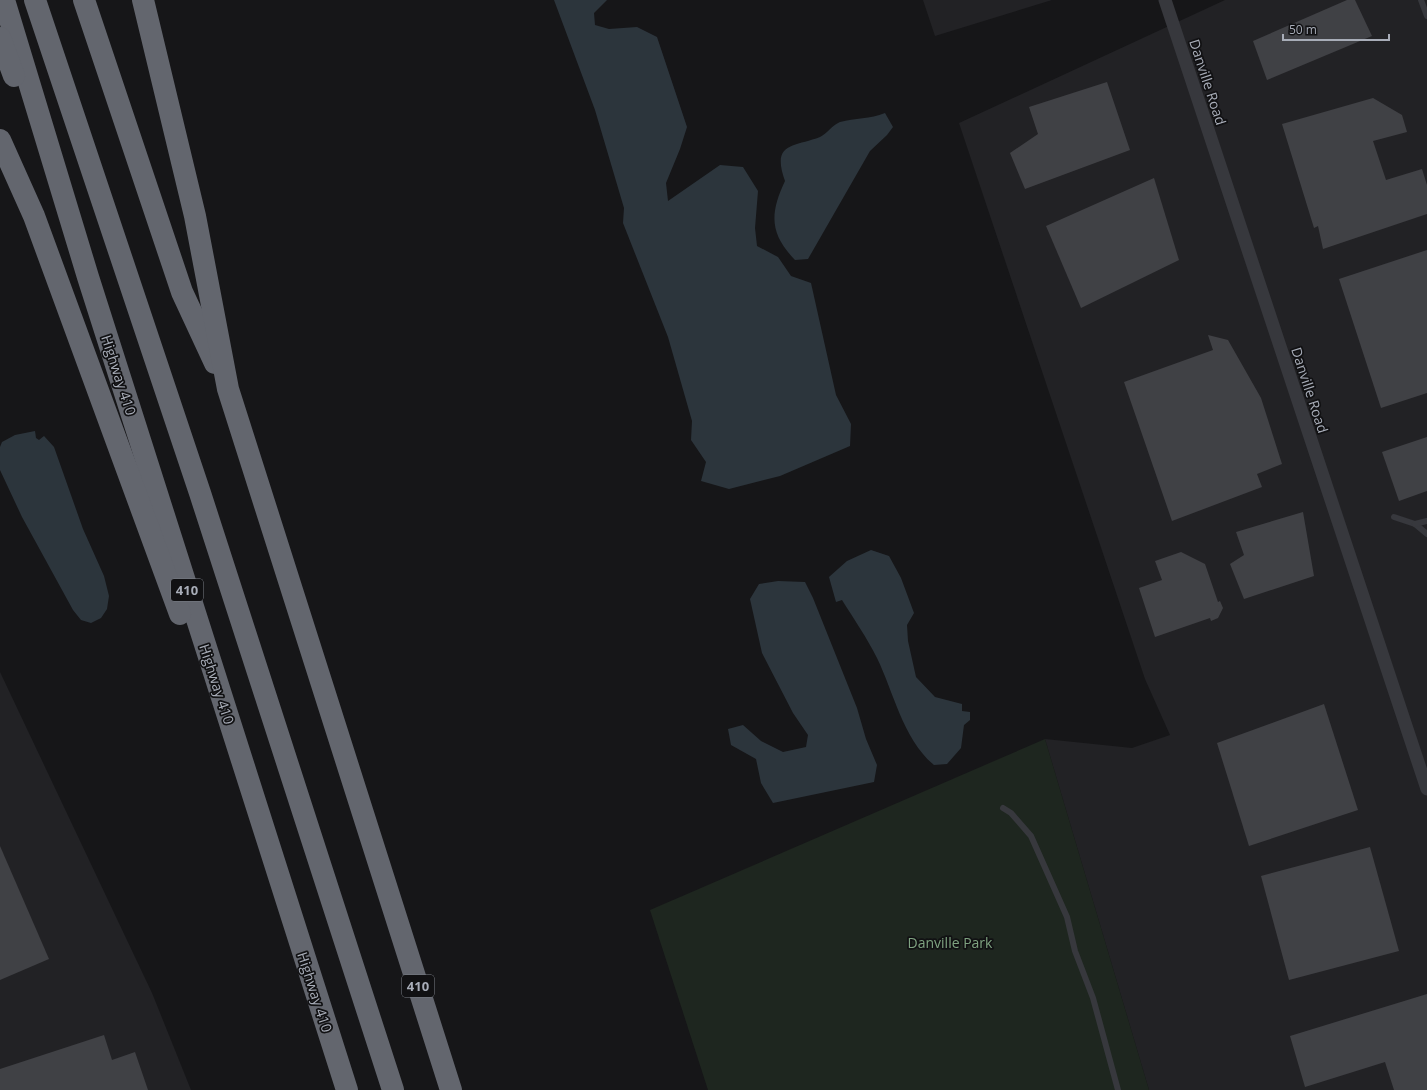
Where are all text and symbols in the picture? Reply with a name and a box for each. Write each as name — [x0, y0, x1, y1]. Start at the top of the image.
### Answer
scale bar — [1283, 16, 1389, 42]
text: 50 m — [1289, 21, 1317, 38]
street label: Danville Road — [1185, 37, 1231, 127]
street label: Highway 410 — [97, 332, 141, 418]
street label: Danville Road — [1287, 345, 1333, 435]
road number: 410 — [171, 579, 203, 601]
street label: Highway 410 — [195, 641, 239, 727]
park label: Danville Park — [908, 933, 993, 952]
street label: Highway 410 — [293, 949, 337, 1035]
road number: 410 — [402, 975, 434, 997]

